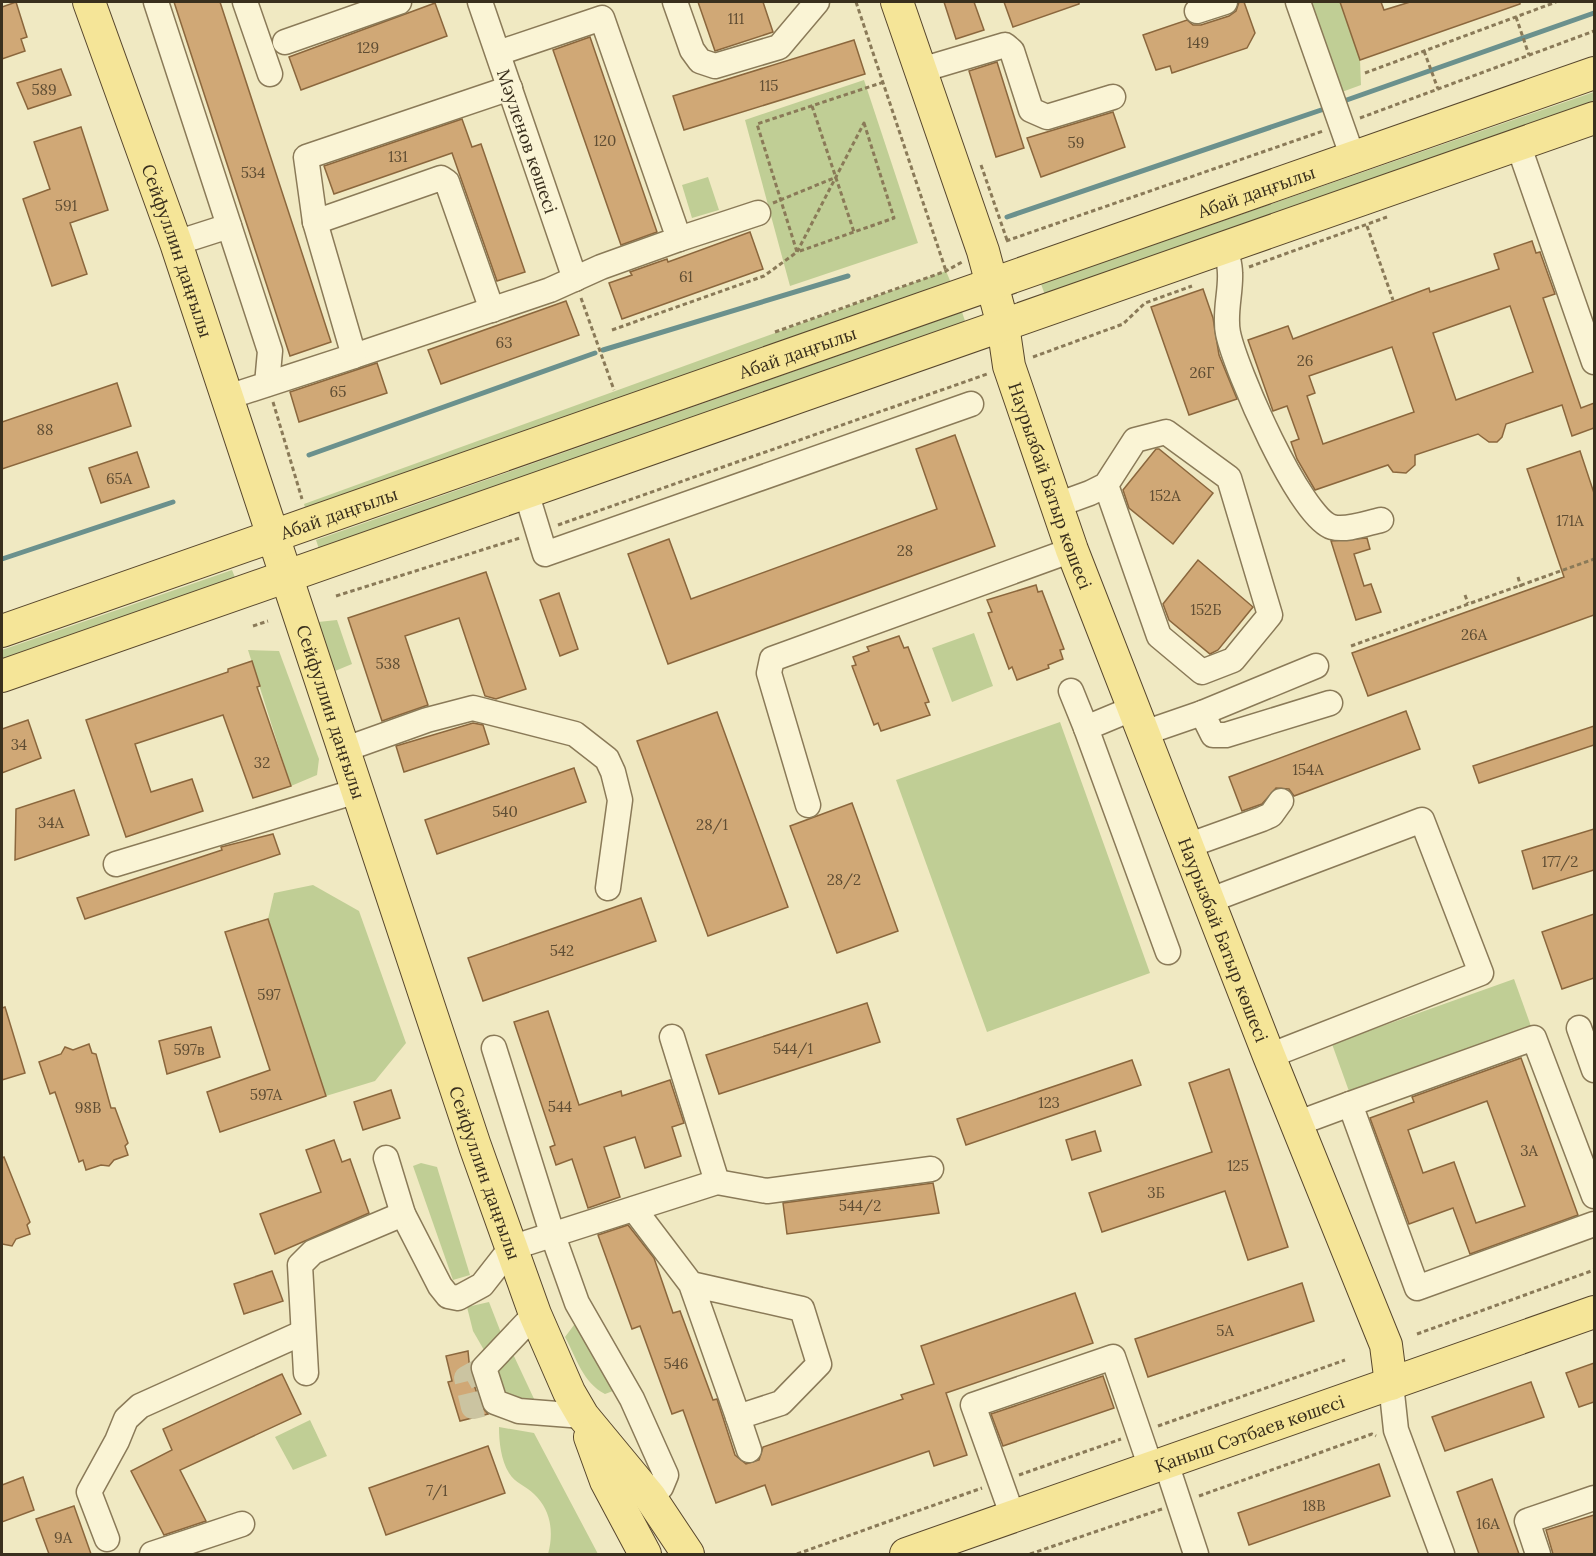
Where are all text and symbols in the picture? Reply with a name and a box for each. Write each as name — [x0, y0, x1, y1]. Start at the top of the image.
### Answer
house number: 111 — [728, 9, 744, 28]
house number: 149 — [1187, 33, 1209, 52]
house number: 129 — [357, 38, 379, 57]
street label: Мәуленов көшесі — [492, 66, 563, 216]
house number: 115 — [759, 76, 779, 95]
house number: 589 — [31, 80, 57, 99]
house number: 120 — [594, 131, 616, 150]
house number: 59 — [1068, 133, 1084, 152]
house number: 131 — [388, 147, 408, 166]
street label: Абай даңғылы — [1193, 160, 1318, 223]
street label: Сейфуллин даңғылы — [137, 161, 218, 340]
house number: 534 — [241, 163, 265, 182]
house number: 591 — [55, 196, 77, 215]
house number: 61 — [679, 267, 693, 286]
street label: Абай даңғылы — [735, 321, 859, 384]
house number: 63 — [495, 333, 513, 352]
house number: 26 — [1297, 351, 1313, 370]
house number: 26Г — [1190, 363, 1214, 382]
street label: Наурызбай Батыр көшесі — [1004, 379, 1098, 592]
house number: 65 — [330, 382, 346, 401]
house number: 88 — [37, 420, 53, 439]
house number: 65А — [106, 469, 133, 488]
street label: Абай даңғылы — [276, 482, 401, 544]
house number: 152А — [1149, 486, 1181, 505]
house number: 171А — [1556, 511, 1584, 530]
house number: 28 — [897, 541, 913, 560]
house number: 152Б — [1190, 600, 1222, 619]
street label: Сейфуллин даңғылы — [292, 622, 371, 802]
house number: 26А — [1461, 625, 1488, 644]
house number: 538 — [376, 654, 400, 673]
house number: 34 — [11, 735, 27, 754]
house number: 32 — [254, 753, 270, 772]
house number: 154А — [1292, 760, 1324, 779]
house number: 540 — [492, 802, 518, 821]
house number: 34А — [38, 813, 65, 832]
house number: 28/1 — [696, 815, 728, 835]
street label: Наурызбай Батыр көшесі — [1173, 834, 1274, 1045]
house number: 177/2 — [1542, 852, 1578, 872]
house number: 28/2 — [827, 870, 861, 890]
house number: 542 — [550, 941, 574, 960]
house number: 597 — [257, 985, 281, 1004]
house number: 544/1 — [773, 1039, 813, 1059]
house number: 597в — [173, 1040, 205, 1059]
street label: Сейфуллин даңғылы — [444, 1083, 526, 1263]
house number: 597А — [250, 1085, 283, 1104]
house number: 123 — [1038, 1093, 1060, 1112]
house number: 544 — [548, 1097, 572, 1116]
house number: 98В — [75, 1098, 101, 1117]
house number: 3А — [1520, 1141, 1538, 1160]
house number: 125 — [1227, 1156, 1249, 1175]
house number: 3Б — [1147, 1183, 1165, 1202]
house number: 544/2 — [839, 1196, 881, 1216]
house number: 5А — [1216, 1321, 1234, 1340]
house number: 546 — [664, 1354, 688, 1373]
street label: Қаныш Сәтбаев көшесі — [1151, 1389, 1347, 1477]
house number: 7/1 — [426, 1481, 448, 1501]
house number: 18В — [1302, 1496, 1326, 1515]
house number: 16А — [1476, 1514, 1500, 1533]
house number: 9А — [54, 1528, 73, 1547]

